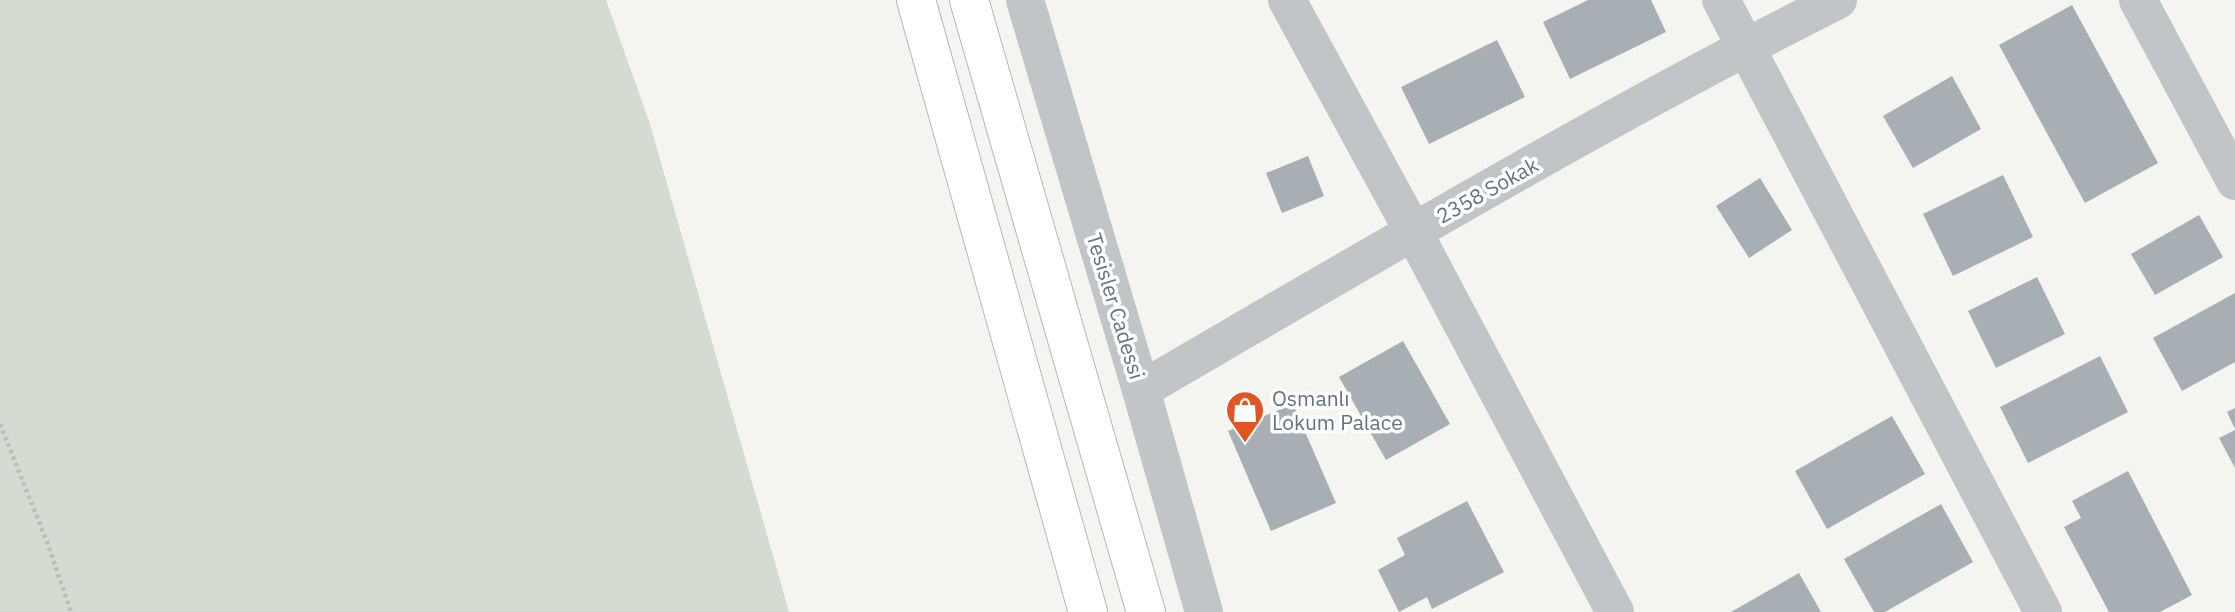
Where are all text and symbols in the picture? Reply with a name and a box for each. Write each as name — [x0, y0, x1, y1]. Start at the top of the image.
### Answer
street label: 2358 Sokak — [1431, 150, 1543, 230]
street label: Tesisler Cadessi — [1080, 230, 1152, 382]
place label: Osmanlı Lokum Palace — [1272, 384, 1403, 436]
shop icon: Osmanlı Lokum Palace — [1224, 389, 1266, 444]

